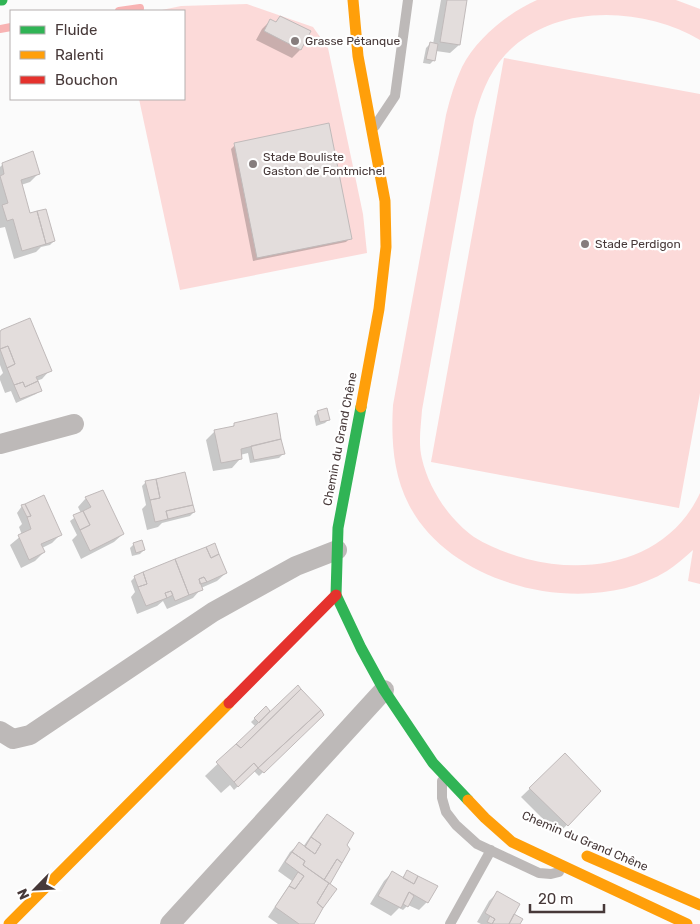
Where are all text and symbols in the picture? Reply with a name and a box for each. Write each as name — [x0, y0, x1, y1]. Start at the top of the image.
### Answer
legend — [10, 10, 185, 100]
text: Fluide — [55, 21, 97, 39]
place label: Grasse Pétanque — [305, 34, 400, 48]
marker: Grasse Pétanque — [289, 35, 301, 47]
text: Ralenti — [55, 46, 104, 64]
text: Bouchon — [55, 71, 118, 89]
place label: Stade Bouliste Gaston de Fontmichel — [263, 150, 385, 178]
marker: Stade Bouliste Gaston de Fontmichel — [247, 158, 259, 170]
place label: Stade Perdigon — [595, 237, 681, 251]
marker: Stade Perdigon — [579, 238, 591, 250]
street label: Chemin du Grand Chêne — [320, 371, 360, 507]
street label: Chemin du Grand Chêne — [520, 808, 650, 874]
north arrow — [10, 864, 60, 914]
scale bar — [530, 882, 604, 914]
text: N — [14, 886, 33, 902]
text: 20 m — [538, 890, 573, 908]

